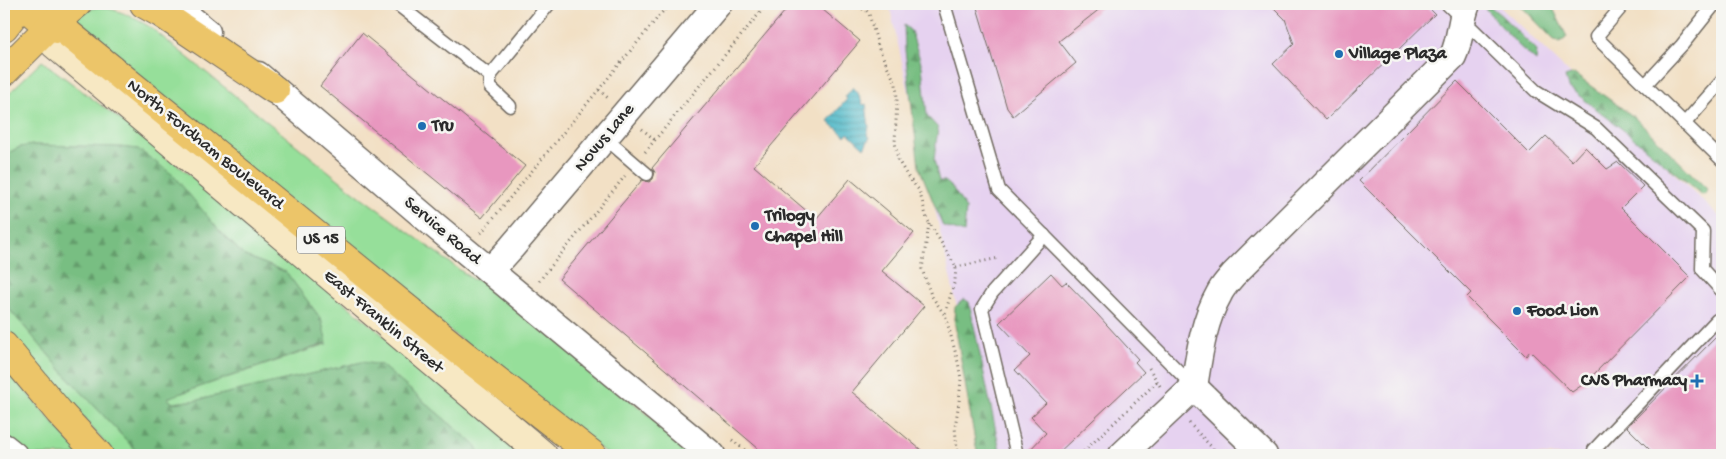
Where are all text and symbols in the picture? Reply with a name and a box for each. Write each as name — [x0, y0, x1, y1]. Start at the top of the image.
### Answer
place label: Village Plaza — [1348, 44, 1447, 65]
marker: Village Plaza — [1333, 48, 1345, 60]
street label: North Fordham Boulevard — [122, 75, 289, 216]
street label: Novus Lane — [570, 99, 640, 176]
place label: Tru — [430, 116, 454, 137]
marker: Tru — [416, 120, 428, 132]
street label: Service Road — [399, 192, 486, 270]
place label: Trilogy Chapel Hill — [763, 206, 843, 248]
marker: Trilogy Chapel Hill — [749, 220, 761, 232]
road number: US 15 — [297, 226, 345, 254]
street label: East Franklin Street — [319, 266, 449, 379]
place label: Food Lion — [1526, 301, 1599, 322]
marker: Food Lion — [1511, 305, 1523, 317]
place label: CVS Pharmacy — [1580, 371, 1687, 392]
marker: CVS Pharmacy — [1691, 375, 1703, 387]

